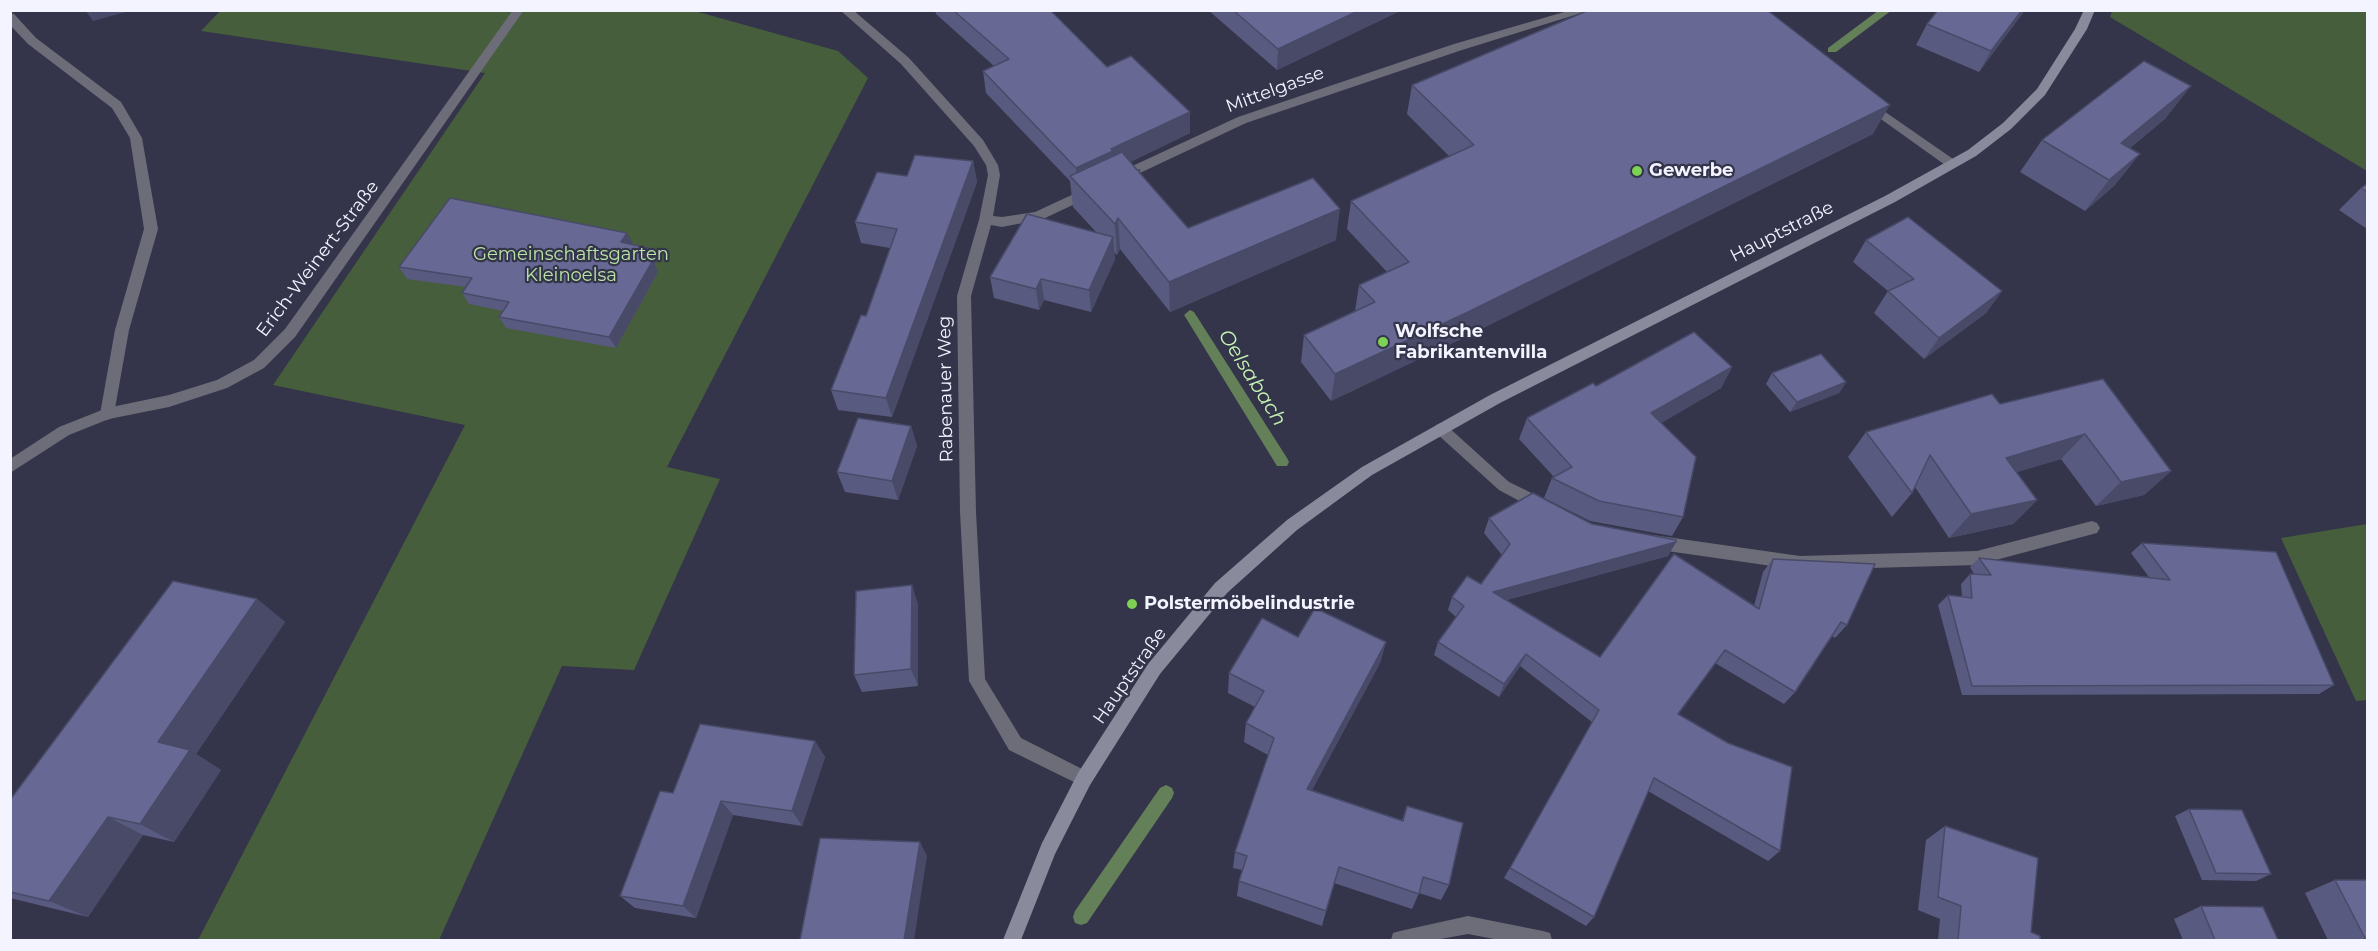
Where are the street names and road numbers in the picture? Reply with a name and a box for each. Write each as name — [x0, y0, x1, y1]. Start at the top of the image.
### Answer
street label: Mittelgasse — [1223, 62, 1327, 118]
street label: Erich-Weinert-Straße — [252, 177, 384, 341]
street label: Hauptstraße — [1727, 197, 1837, 267]
street label: Rabenauer Weg — [934, 316, 958, 462]
street label: Hauptstraße — [1089, 624, 1171, 728]

